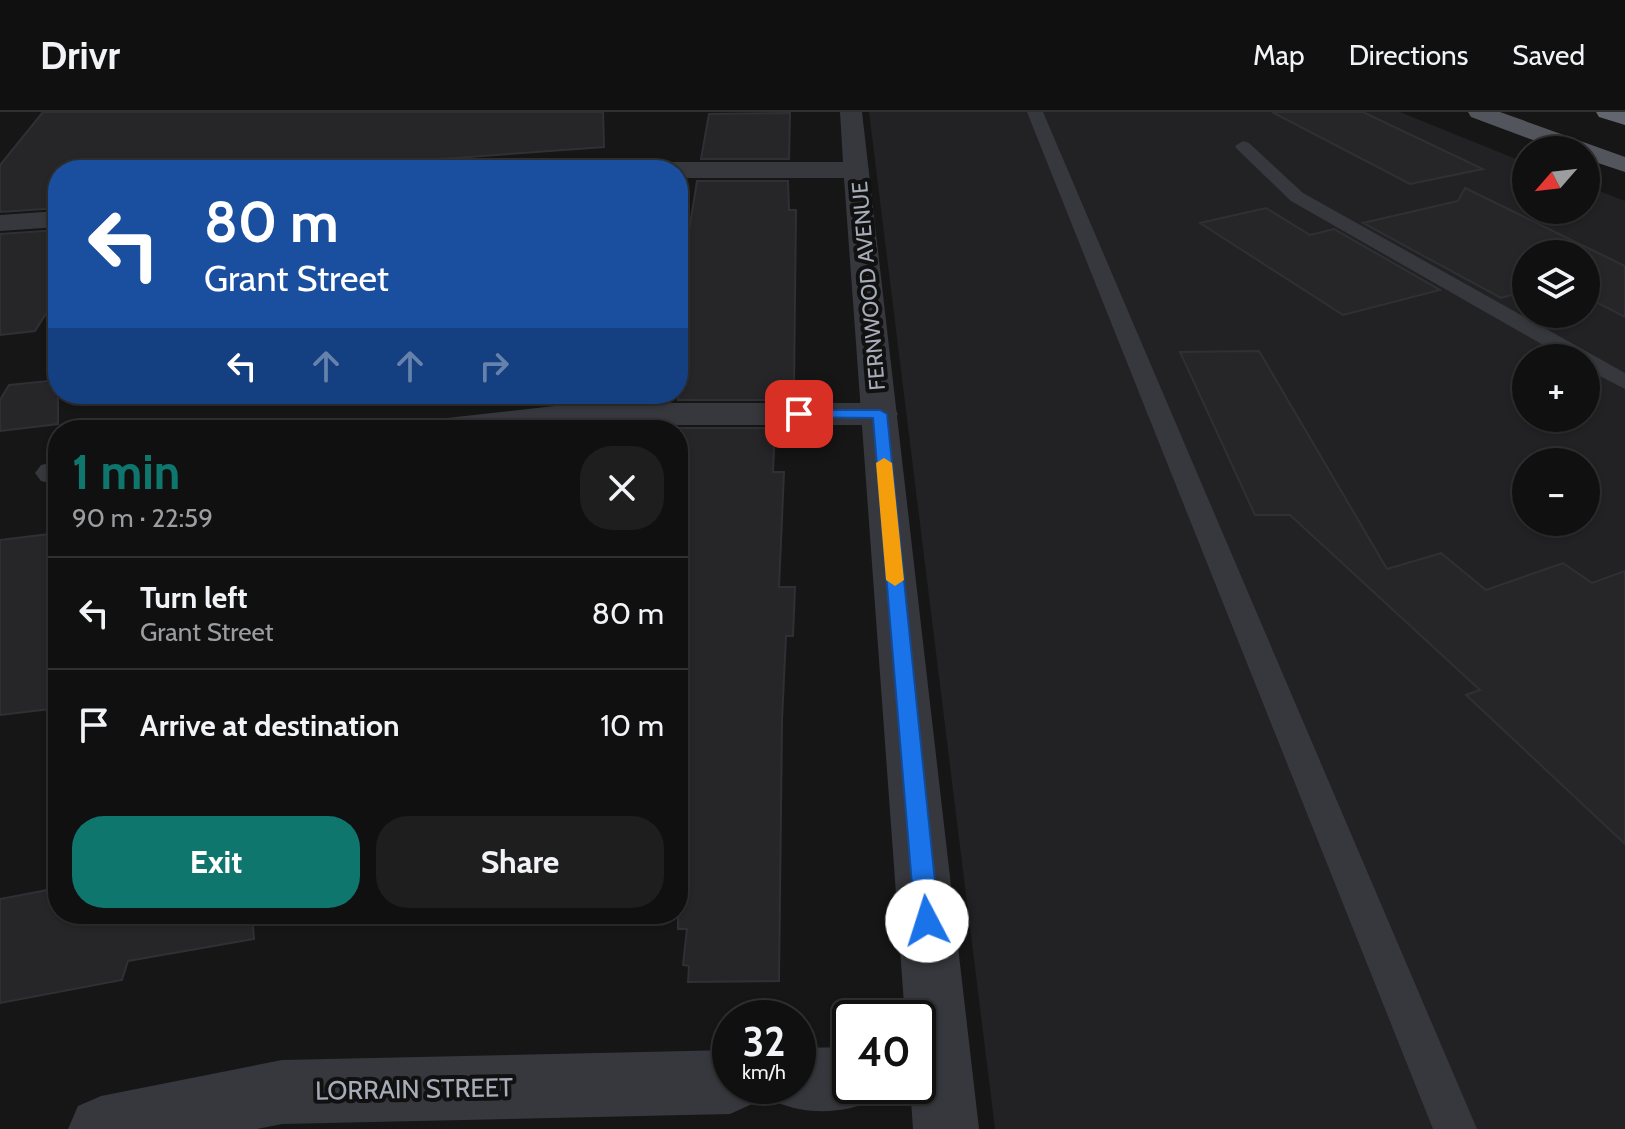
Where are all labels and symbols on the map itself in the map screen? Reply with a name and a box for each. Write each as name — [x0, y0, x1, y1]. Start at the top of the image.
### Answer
north arrow — [1512, 136, 1600, 224]
street label: FERNWOOD AVENUE — [846, 180, 891, 392]
pin — [765, 380, 833, 448]
position arrow — [885, 879, 969, 963]
speed limit sign: 40 — [832, 1000, 936, 1104]
street label: LORRAIN STREET — [315, 1071, 513, 1107]

